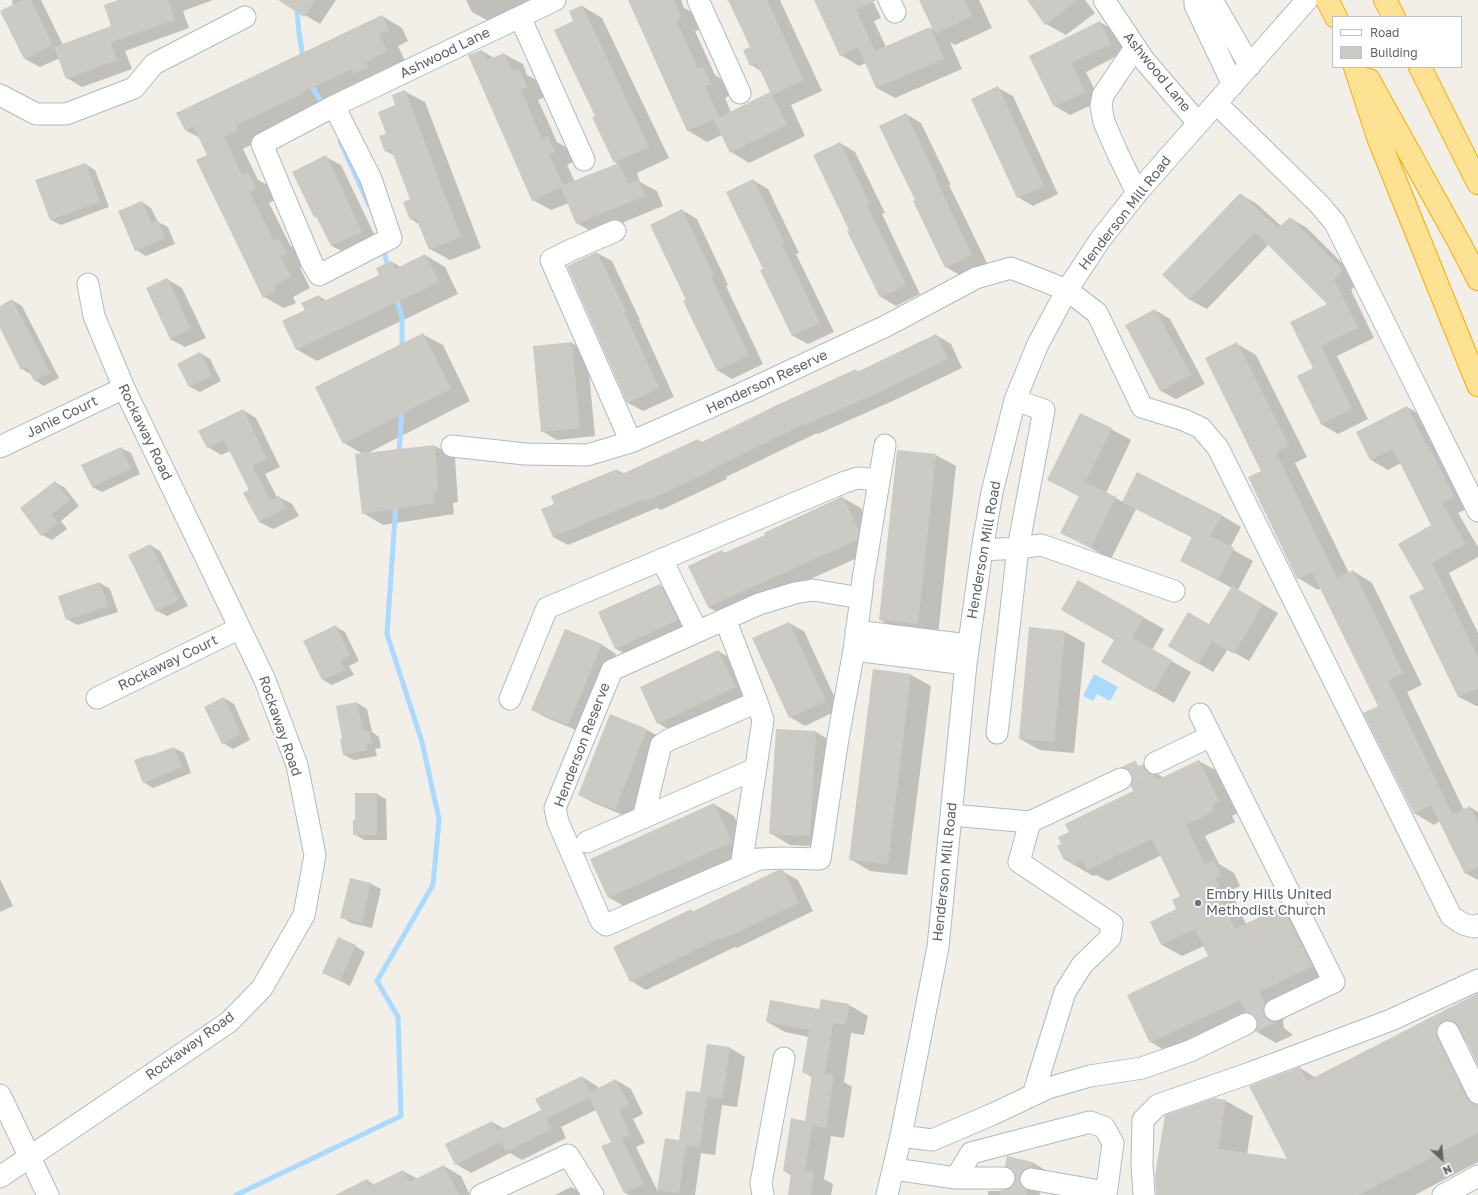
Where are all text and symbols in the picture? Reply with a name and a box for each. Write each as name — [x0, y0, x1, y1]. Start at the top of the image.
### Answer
legend — [1332, 16, 1462, 68]
street label: Ashwood Lane — [397, 24, 493, 82]
text: Road — [1370, 25, 1399, 40]
street label: Ashwood Lane — [1120, 29, 1194, 115]
text: Building — [1370, 45, 1418, 60]
street label: Henderson Mill Road — [1075, 153, 1175, 273]
street label: Henderson Reserve — [704, 346, 830, 418]
street label: Rockaway Road — [114, 381, 176, 483]
street label: Janie Court — [24, 392, 100, 442]
street label: Henderson Mill Road — [964, 480, 1004, 620]
street label: Rockaway Court — [115, 632, 221, 694]
street label: Rockaway Road — [255, 673, 305, 779]
street label: Henderson Reserve — [550, 680, 614, 810]
street label: Henderson Mill Road — [929, 801, 961, 943]
place label: Embry Hills United Methodist Church — [1206, 887, 1332, 920]
marker: Embry Hills United Methodist Church — [1193, 898, 1203, 908]
street label: Rockaway Road — [142, 1008, 238, 1084]
north arrow — [1422, 1139, 1462, 1179]
text: N — [1441, 1163, 1454, 1178]

